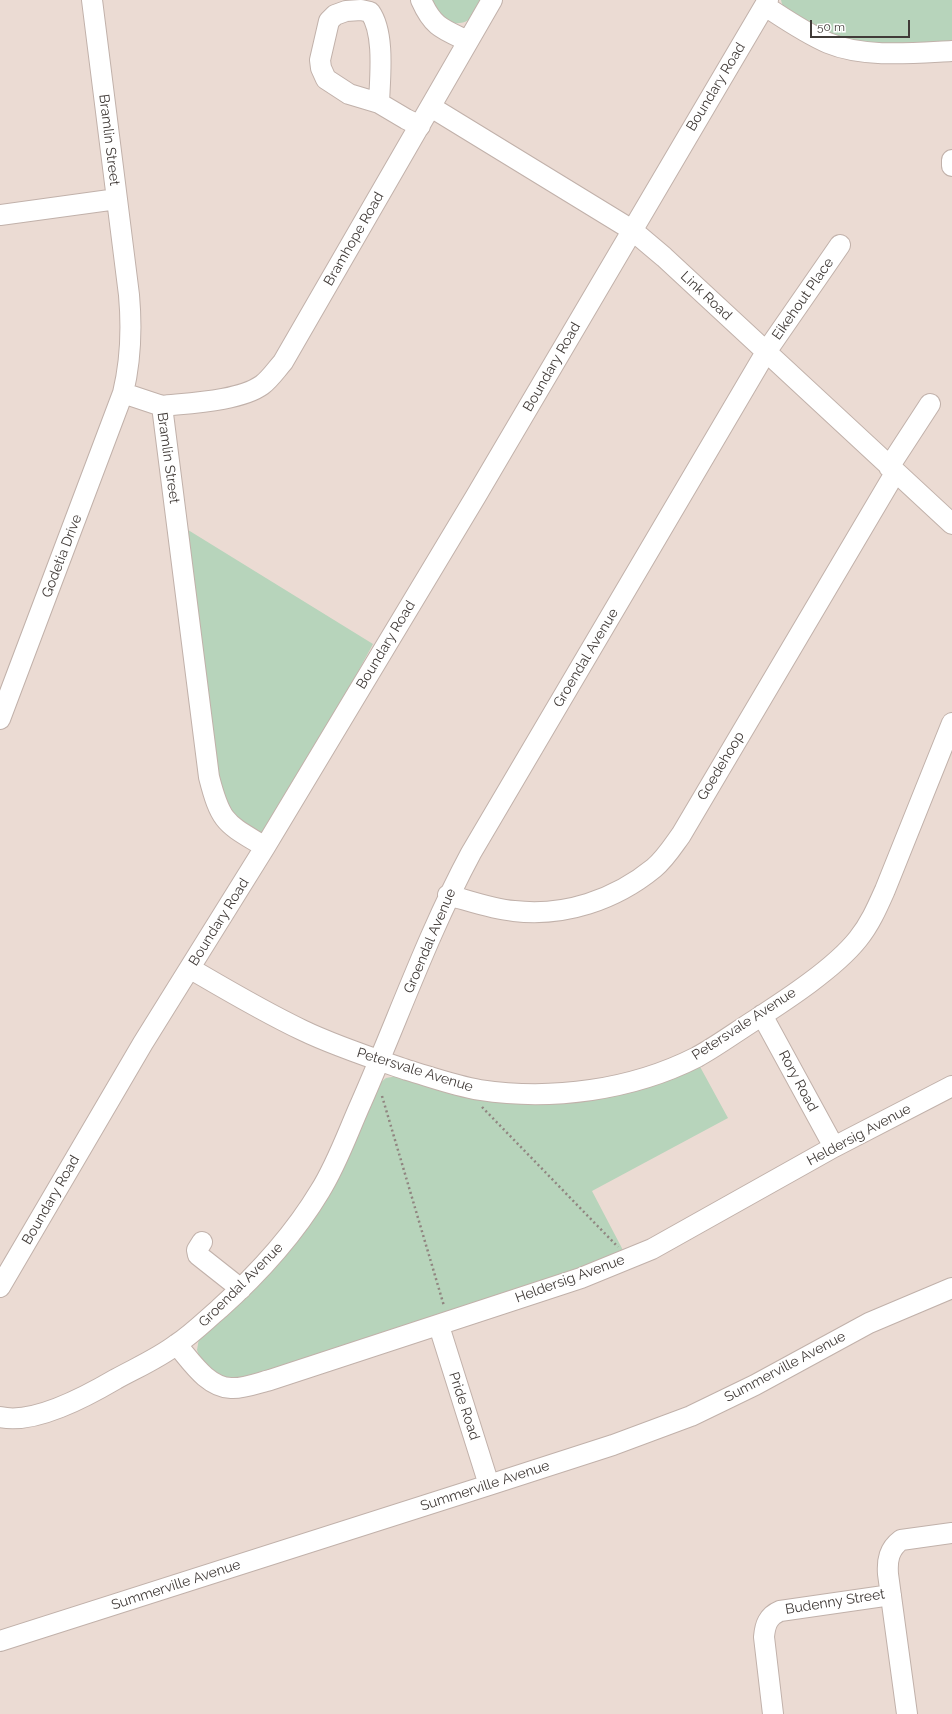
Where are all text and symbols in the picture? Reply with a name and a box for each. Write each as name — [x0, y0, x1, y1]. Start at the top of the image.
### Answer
scale bar — [812, 12, 912, 38]
text: 50 m — [817, 20, 845, 34]
street label: Boundary Road — [683, 40, 749, 134]
street label: Bramlin Street — [95, 93, 123, 187]
street label: Bramhope Road — [320, 189, 388, 289]
street label: Eikehout Place — [769, 255, 837, 343]
street label: Link Road — [677, 268, 735, 324]
street label: Boundary Road — [520, 319, 584, 415]
street label: Bramlin Street — [153, 411, 183, 505]
street label: Godetia Drive — [38, 512, 86, 600]
street label: Boundary Road — [353, 598, 419, 692]
street label: Groendal Avenue — [550, 606, 622, 710]
street label: Goedehoop — [694, 729, 748, 803]
street label: Boundary Road — [185, 875, 253, 969]
street label: Groendal Avenue — [400, 886, 460, 996]
street label: Petersvale Avenue — [689, 984, 799, 1064]
street label: Petersvale Avenue — [355, 1044, 475, 1096]
street label: Rory Road — [775, 1048, 821, 1114]
street label: Heldersig Avenue — [804, 1101, 914, 1169]
street label: Boundary Road — [19, 1152, 83, 1248]
street label: Groendal Avenue — [195, 1239, 287, 1331]
street label: Heldersig Avenue — [513, 1251, 627, 1307]
street label: Summerville Avenue — [722, 1328, 848, 1406]
street label: Pride Road — [445, 1370, 483, 1442]
street label: Summerville Avenue — [418, 1457, 552, 1515]
street label: Summerville Avenue — [109, 1556, 243, 1614]
street label: Budenny Street — [784, 1586, 886, 1618]

